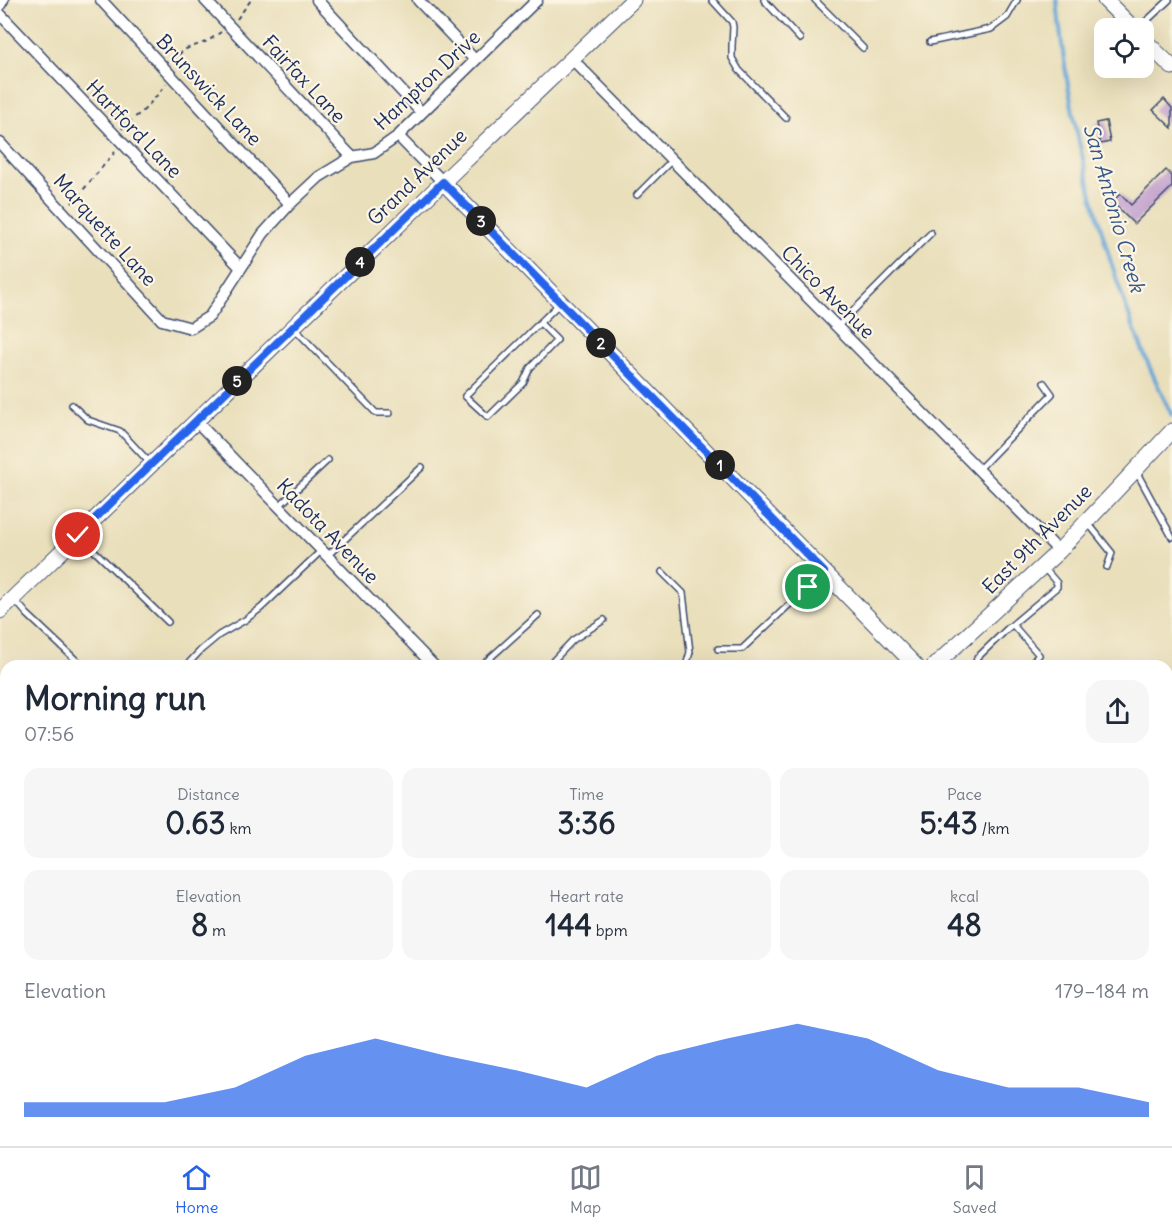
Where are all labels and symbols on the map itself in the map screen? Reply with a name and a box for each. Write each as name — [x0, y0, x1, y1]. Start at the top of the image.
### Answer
street label: Hampton Drive — [368, 24, 485, 135]
street label: Brunswick Lane — [151, 29, 267, 151]
street label: Fairfax Lane — [257, 29, 351, 128]
street label: Hartford Lane — [81, 74, 188, 183]
water label: San Antonio Creek — [1078, 121, 1152, 296]
street label: Grand Avenue — [362, 123, 472, 230]
street label: Marquette Lane — [49, 168, 162, 291]
pin: 3 — [466, 206, 496, 236]
street label: Chico Avenue — [776, 240, 880, 344]
pin: 4 — [345, 247, 375, 277]
pin: 2 — [586, 328, 616, 358]
pin: 5 — [222, 366, 252, 396]
pin: 1 — [705, 450, 735, 480]
street label: Kadota Avenue — [272, 473, 385, 588]
street label: East 9th Avenue — [977, 479, 1097, 599]
pin — [52, 509, 103, 560]
pin — [782, 561, 833, 612]

